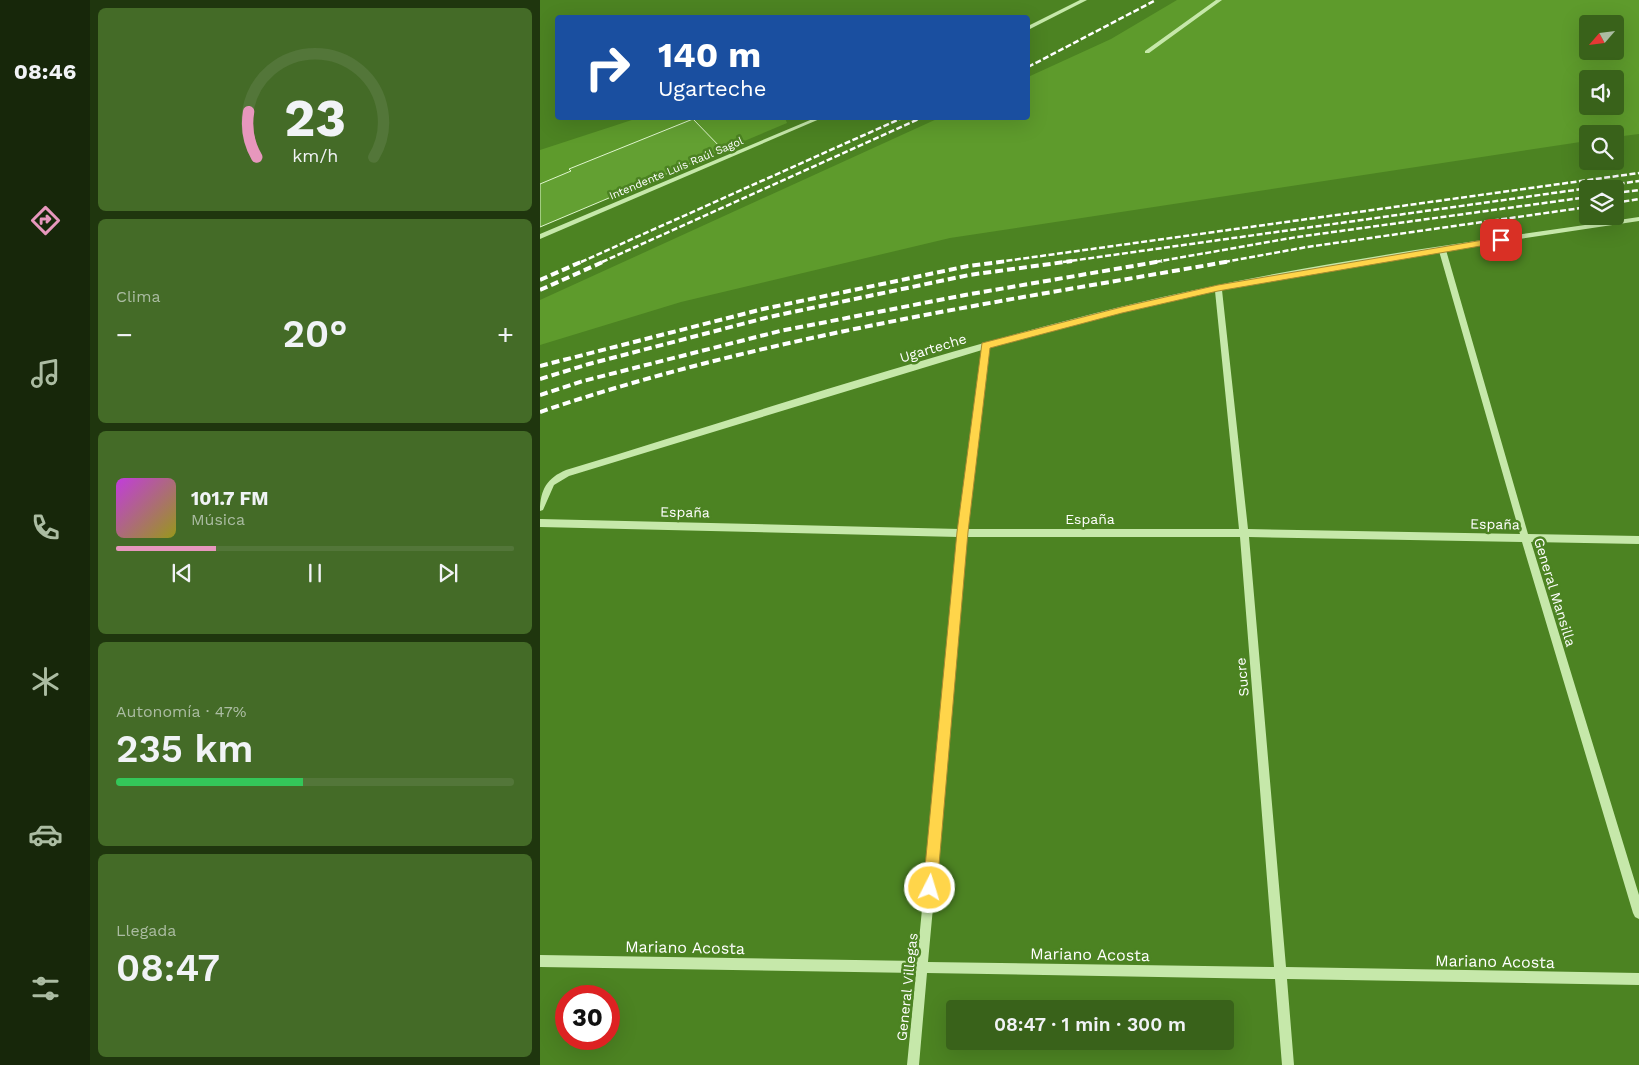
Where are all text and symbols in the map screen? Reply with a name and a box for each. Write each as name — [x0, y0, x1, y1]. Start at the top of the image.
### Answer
north arrow — [1579, 15, 1624, 60]
map controls — [1579, 15, 1624, 225]
text: 140 m — [658, 34, 761, 76]
icon: right — [575, 35, 640, 100]
text: 08:46 — [14, 59, 76, 84]
button: sound — [1579, 70, 1624, 115]
text: Ugarteche — [658, 76, 766, 101]
text: 23 — [284, 88, 346, 149]
button: search — [1579, 125, 1624, 170]
street label: Intendente Luis Raúl Sagol — [607, 134, 746, 203]
text: km/h — [292, 145, 338, 166]
button: layers — [1579, 180, 1624, 225]
icon: directions — [28, 203, 63, 238]
pin — [1480, 219, 1522, 261]
icon: arrive — [1487, 226, 1515, 254]
text: Clima — [116, 287, 160, 306]
text: 20° — [283, 312, 347, 356]
text: − — [116, 318, 133, 351]
text: + — [497, 318, 514, 351]
street label: Ugarteche — [898, 330, 968, 366]
icon: music — [28, 356, 63, 391]
text: 101.7 FM — [191, 487, 268, 510]
street label: España — [660, 504, 710, 520]
icon: phone — [28, 510, 63, 545]
text: Música — [191, 510, 245, 529]
street label: España — [1065, 511, 1115, 527]
street label: España — [1470, 516, 1520, 532]
street label: General Mansilla — [1531, 536, 1579, 648]
icon: previous — [168, 559, 196, 587]
icon: pause — [301, 559, 329, 587]
icon: next — [434, 559, 462, 587]
street label: Sucre — [1232, 657, 1252, 697]
icon: climate — [28, 664, 63, 699]
text: Autonomía · 47% — [116, 702, 246, 721]
text: 235 km — [116, 727, 253, 771]
icon: car — [28, 817, 63, 852]
position arrow — [903, 861, 955, 913]
text: Llegada — [116, 921, 176, 940]
street label: General Villegas — [893, 932, 921, 1042]
street label: Mariano Acosta — [625, 937, 745, 958]
street label: Mariano Acosta — [1030, 944, 1150, 965]
text: 08:47 — [116, 946, 220, 990]
street label: Mariano Acosta — [1435, 951, 1555, 972]
icon: filters — [28, 971, 63, 1006]
speed limit sign: 30 — [555, 985, 620, 1050]
text: 08:47 · 1 min · 300 m — [994, 1013, 1186, 1036]

